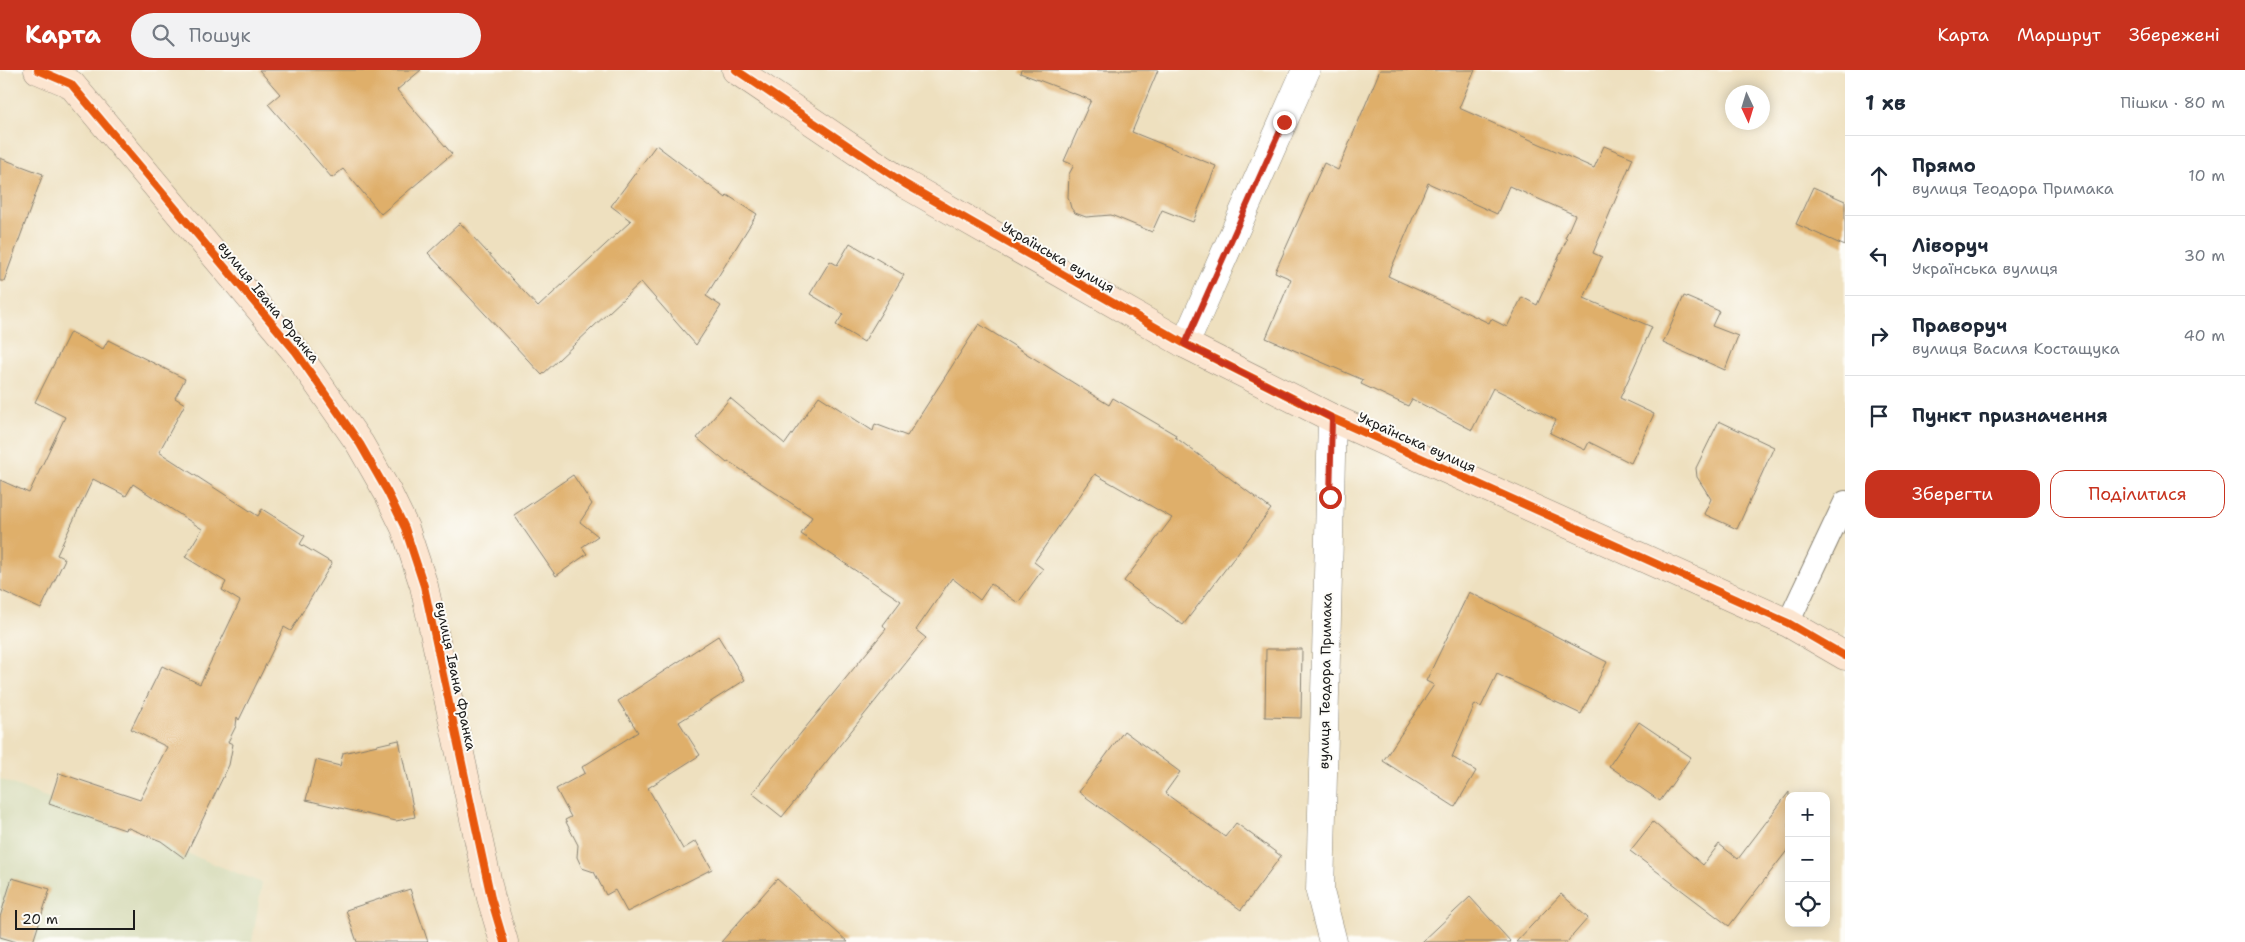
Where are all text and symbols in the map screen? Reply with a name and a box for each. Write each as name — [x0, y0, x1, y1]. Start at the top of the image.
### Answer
search box — [131, 13, 481, 58]
text: Карта — [25, 19, 101, 51]
icon: search — [149, 21, 177, 49]
text: Пошук — [189, 23, 251, 48]
text: Карта — [1937, 23, 1989, 47]
text: Маршрут — [2017, 23, 2101, 47]
text: Збережені — [2129, 23, 2220, 47]
north arrow — [1725, 85, 1770, 130]
text: 1 хв — [1865, 89, 1906, 117]
text: Пішки · 80 m — [2120, 92, 2225, 113]
route end — [1273, 111, 1296, 134]
text: Прямо — [1912, 153, 1976, 178]
icon: ahead — [1865, 162, 1893, 190]
text: 10 m — [2188, 165, 2225, 186]
text: вулиця Теодора Примака — [1912, 178, 2114, 199]
street label: Українська вулиця — [998, 217, 1118, 297]
text: Ліворуч — [1912, 233, 1988, 258]
street label: вулиця Івана Франка — [214, 237, 324, 367]
icon: left — [1865, 242, 1893, 270]
text: 30 m — [2184, 245, 2225, 266]
text: Українська вулиця — [1912, 258, 2058, 279]
text: Праворуч — [1912, 313, 2007, 338]
icon: right — [1865, 322, 1893, 350]
text: 40 m — [2183, 325, 2225, 346]
text: вулиця Василя Костащука — [1912, 338, 2120, 359]
icon: arrive — [1865, 402, 1893, 430]
text: Пункт призначення — [1912, 403, 2108, 428]
street label: Українська вулиця — [1355, 408, 1479, 476]
button: Зберегти — [1865, 470, 2040, 518]
button: Поділитися — [2050, 470, 2225, 518]
route start — [1319, 486, 1342, 509]
street label: вулиця Теодора Примака — [1314, 592, 1336, 769]
street label: вулиця Івана Франка — [431, 600, 481, 752]
map controls — [1785, 792, 1830, 927]
button: + — [1785, 792, 1830, 837]
button: − — [1785, 837, 1830, 882]
button: locate — [1785, 882, 1830, 927]
scale bar — [15, 907, 135, 930]
text: 20 m — [22, 910, 58, 928]

